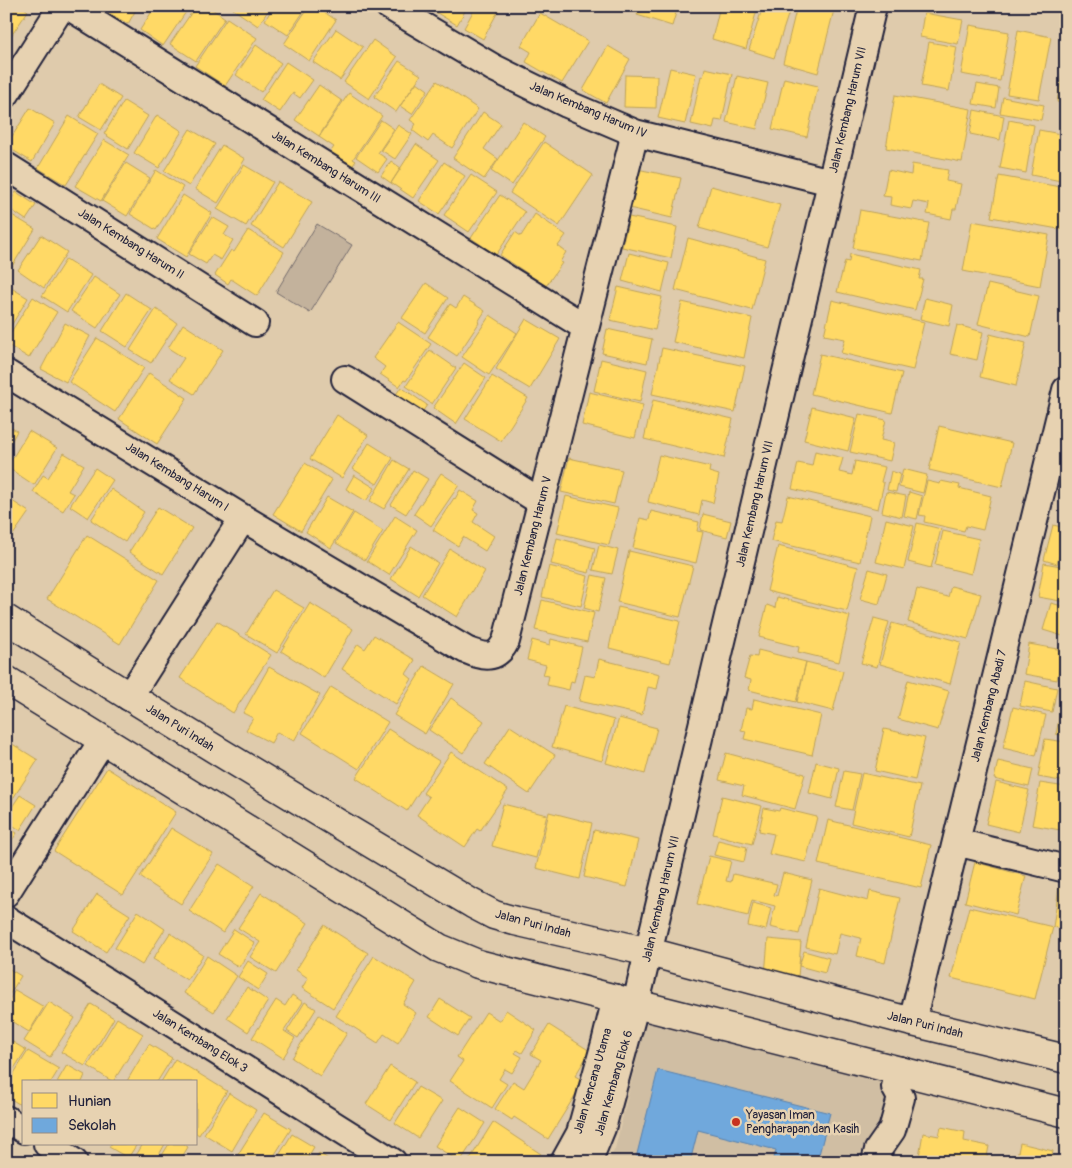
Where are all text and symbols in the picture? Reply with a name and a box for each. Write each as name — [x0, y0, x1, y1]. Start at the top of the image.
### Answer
street label: Jalan Kembang Harum VII — [826, 45, 870, 175]
street label: Jalan Kembang Harum IV — [527, 78, 649, 142]
street label: Jalan Kembang Harum III — [269, 127, 383, 207]
street label: Jalan Kembang Harum II — [75, 205, 187, 283]
street label: Jalan Kembang Harum I — [123, 439, 231, 515]
street label: Jalan Kembang Harum VII — [733, 439, 777, 569]
street label: Jalan Kembang Harum V — [511, 475, 555, 597]
street label: Jalan Kembang Abadi 7 — [968, 648, 1010, 764]
street label: Jalan Puri Indah — [143, 701, 217, 755]
street label: Jalan Kembang Harum VII — [639, 834, 683, 964]
street label: Jalan Puri Indah — [494, 907, 573, 941]
street label: Jalan Kembang Elok 3 — [150, 1006, 250, 1076]
street label: Jalan Puri Indah — [885, 1008, 965, 1042]
street label: Jalan Kencana Utama — [571, 1026, 615, 1136]
street label: Jalan Kembang Elok 6 — [592, 1028, 636, 1138]
legend — [22, 1080, 198, 1146]
text: Hunian — [68, 1092, 111, 1111]
place label: Yayasan Iman Pengharapan dan Kasih — [745, 1108, 859, 1137]
text: Sekolah — [68, 1116, 116, 1135]
marker: Yayasan Iman Pengharapan dan Kasih — [730, 1116, 742, 1128]

